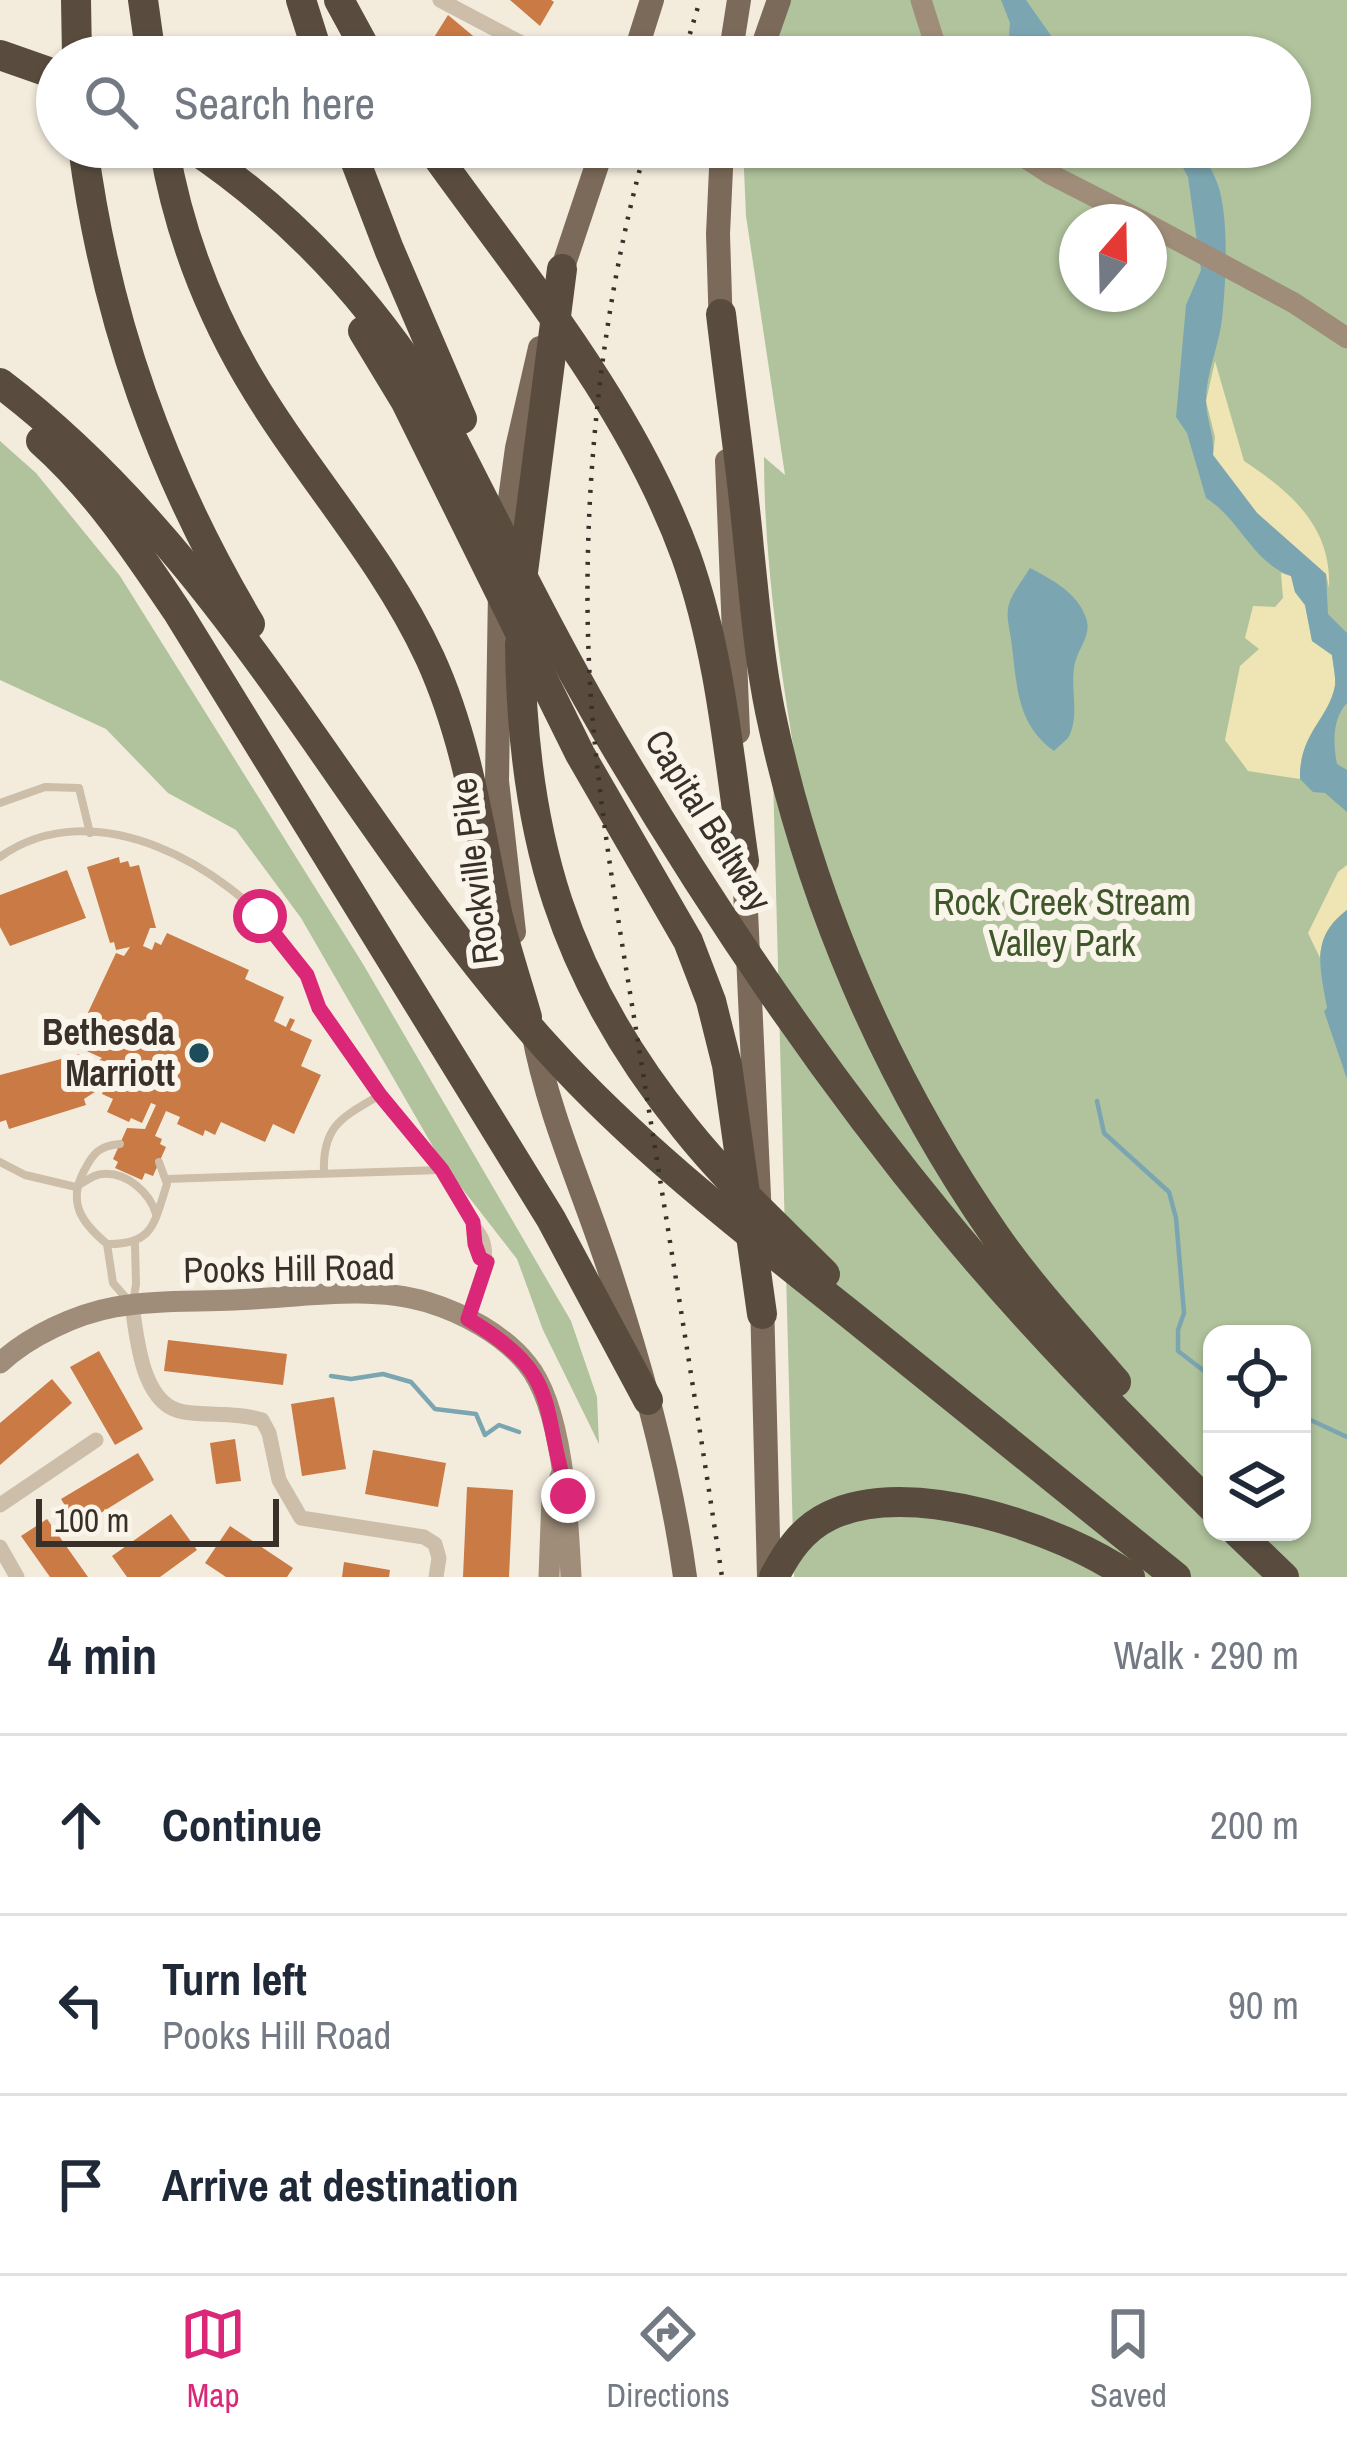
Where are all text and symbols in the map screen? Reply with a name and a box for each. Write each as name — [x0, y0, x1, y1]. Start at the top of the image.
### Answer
search box — [36, 36, 1311, 168]
icon: search — [78, 69, 144, 135]
text: Search here — [174, 72, 375, 133]
north arrow — [1059, 204, 1167, 312]
street label: Capital Beltway — [634, 720, 784, 920]
street label: Rockville Pike — [439, 775, 509, 967]
park label: Rock Creek Stream Valley Park — [933, 878, 1191, 967]
route start — [233, 889, 287, 943]
place label: Bethesda Marriott — [42, 1008, 176, 1097]
marker: Bethesda Marriott — [186, 1040, 212, 1066]
street label: Pooks Hill Road — [183, 1242, 395, 1294]
map controls — [1203, 1325, 1311, 1541]
button: locate — [1203, 1325, 1311, 1433]
button: layers — [1203, 1433, 1311, 1541]
route end — [541, 1469, 595, 1523]
scale bar — [36, 1493, 279, 1546]
text: 100 m — [54, 1498, 129, 1542]
text: 4 min — [48, 1621, 157, 1690]
text: Walk · 290 m — [1114, 1629, 1299, 1681]
icon: ahead — [48, 1792, 114, 1858]
text: Continue — [162, 1794, 322, 1855]
text: 200 m — [1210, 1799, 1299, 1851]
text: Turn left — [162, 1948, 307, 2009]
icon: left — [48, 1972, 114, 2038]
text: 90 m — [1228, 1979, 1299, 2031]
text: Pooks Hill Road — [162, 2009, 391, 2061]
icon: arrive — [48, 2152, 114, 2218]
text: Arrive at destination — [162, 2154, 519, 2215]
tab: Map — [180, 2301, 246, 2417]
tab: Directions — [606, 2301, 730, 2417]
tab: Saved — [1090, 2301, 1167, 2417]

